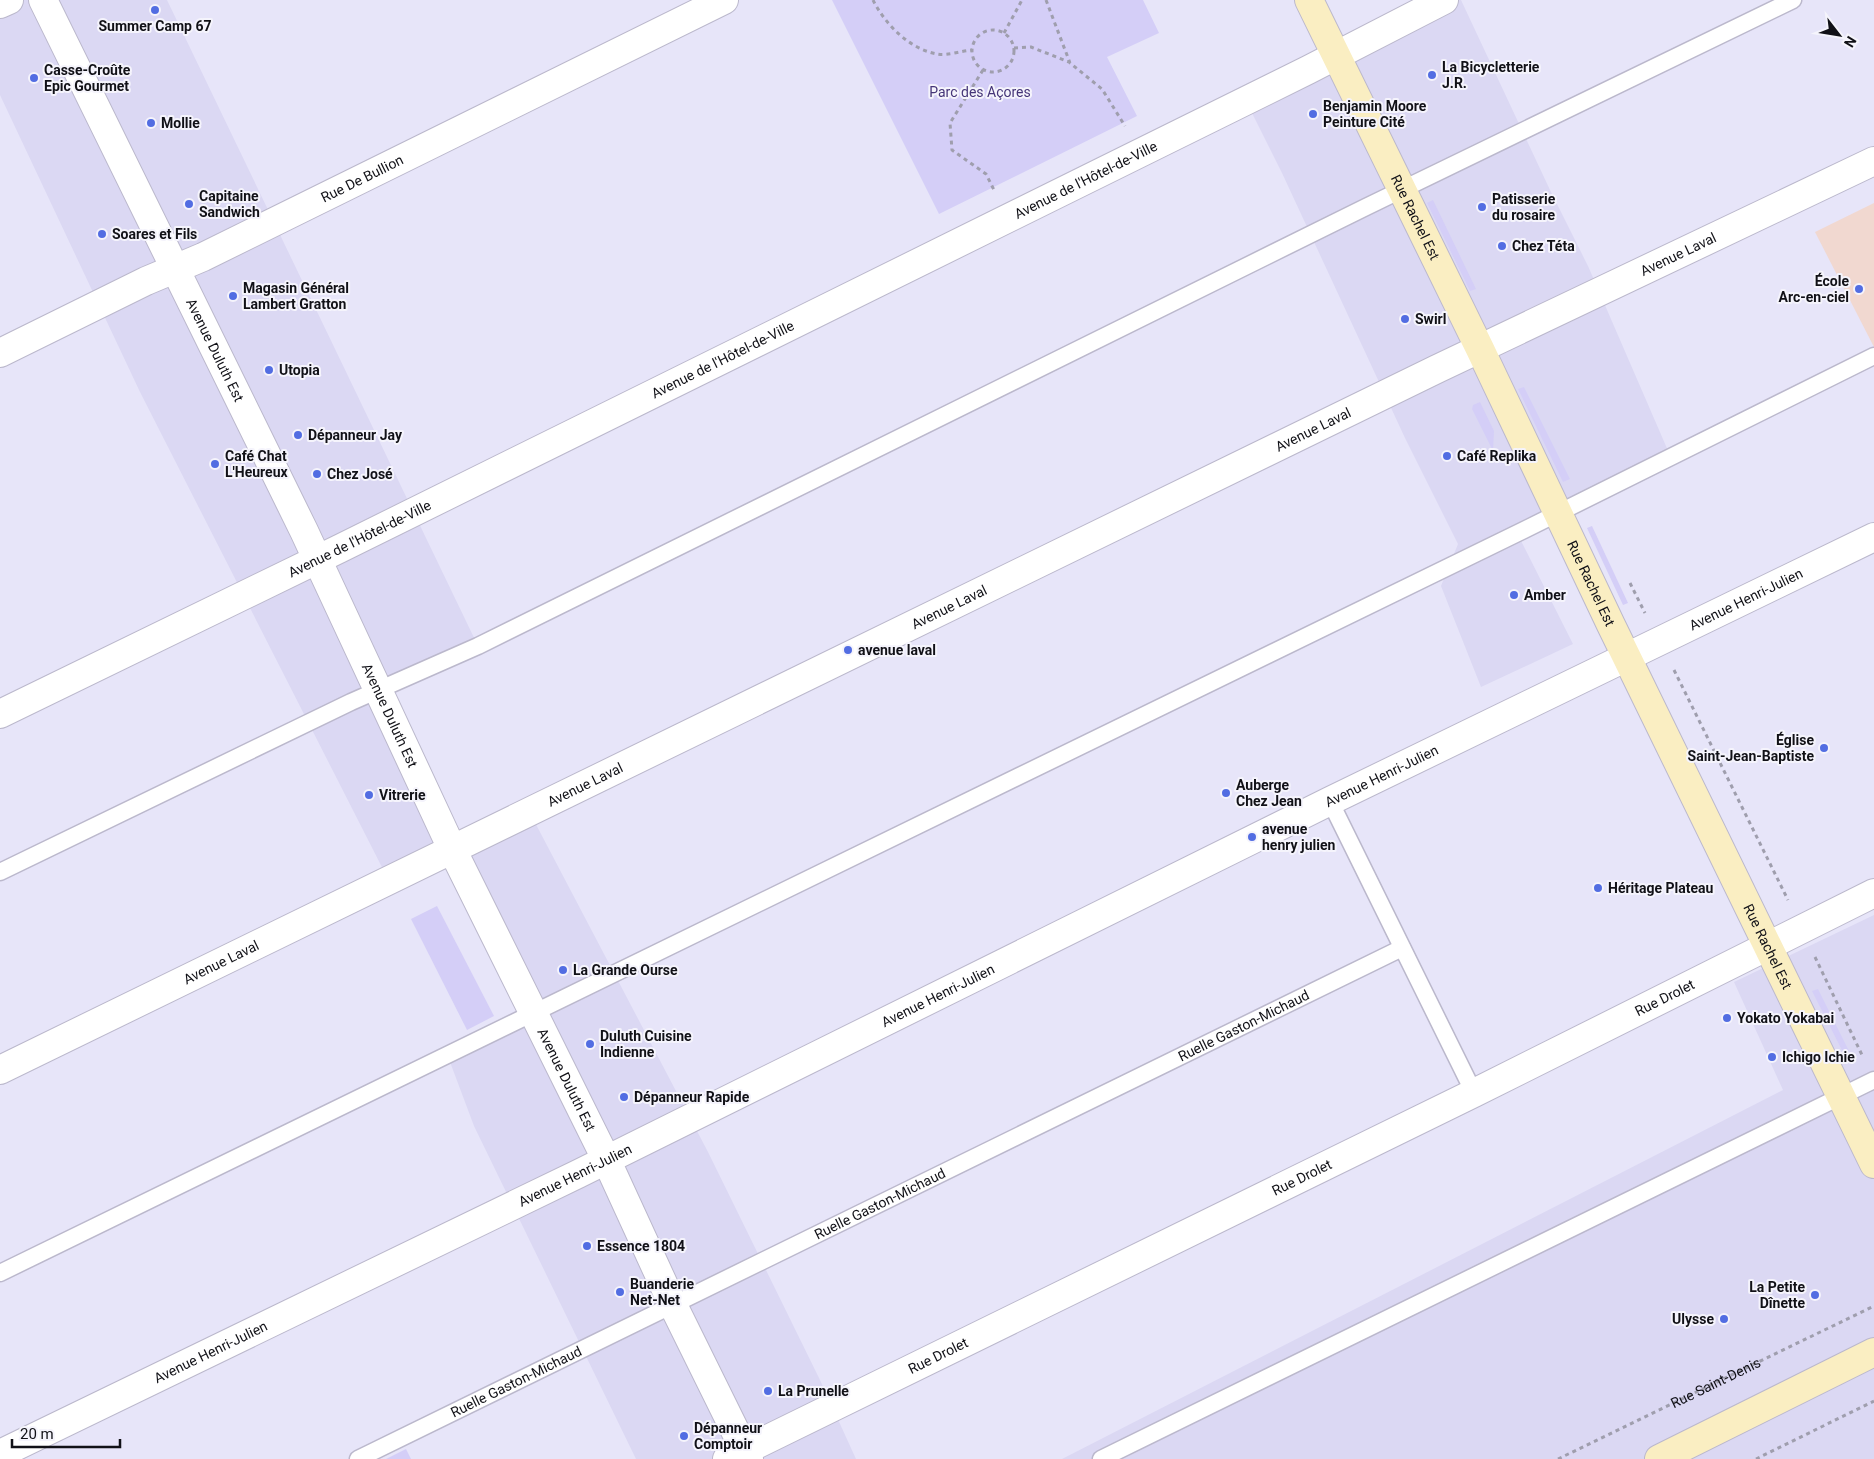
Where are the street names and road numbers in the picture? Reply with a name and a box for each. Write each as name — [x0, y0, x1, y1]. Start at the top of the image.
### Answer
street label: Avenue de l'Hôtel-de-Ville — [1012, 138, 1160, 222]
street label: Rue De Bullion — [318, 152, 406, 206]
street label: Rue Rachel Est — [1388, 172, 1443, 263]
street label: Avenue Laval — [1638, 229, 1719, 279]
street label: Avenue Duluth Est — [183, 296, 247, 405]
street label: Avenue de l'Hôtel-de-Ville — [649, 317, 797, 401]
street label: Avenue Laval — [1273, 404, 1353, 455]
street label: Avenue de l'Hôtel-de-Ville — [286, 497, 434, 581]
street label: Rue Rachel Est — [1564, 538, 1618, 629]
street label: Avenue Henri-Julien — [1687, 565, 1805, 633]
street label: Avenue Laval — [909, 582, 989, 632]
street label: Avenue Duluth Est — [359, 661, 421, 770]
street label: Avenue Henri-Julien — [1322, 742, 1441, 810]
street label: Avenue Laval — [545, 759, 625, 810]
street label: Rue Rachel Est — [1740, 901, 1796, 992]
street label: Avenue Laval — [181, 937, 261, 987]
street label: Avenue Henri-Julien — [879, 961, 997, 1030]
street label: Rue Drolet — [1632, 976, 1697, 1019]
street label: Ruelle Gaston-Michaud — [1175, 987, 1312, 1064]
street label: Avenue Duluth Est — [534, 1026, 599, 1134]
street label: Avenue Henri-Julien — [516, 1141, 634, 1210]
street label: Rue Drolet — [1269, 1156, 1335, 1199]
street label: Ruelle Gaston-Michaud — [812, 1165, 948, 1242]
street label: Avenue Henri-Julien — [151, 1318, 270, 1386]
street label: Rue Drolet — [906, 1334, 971, 1377]
street label: Ruelle Gaston-Michaud — [448, 1343, 584, 1420]
street label: Rue Saint-Denis — [1668, 1354, 1763, 1411]

